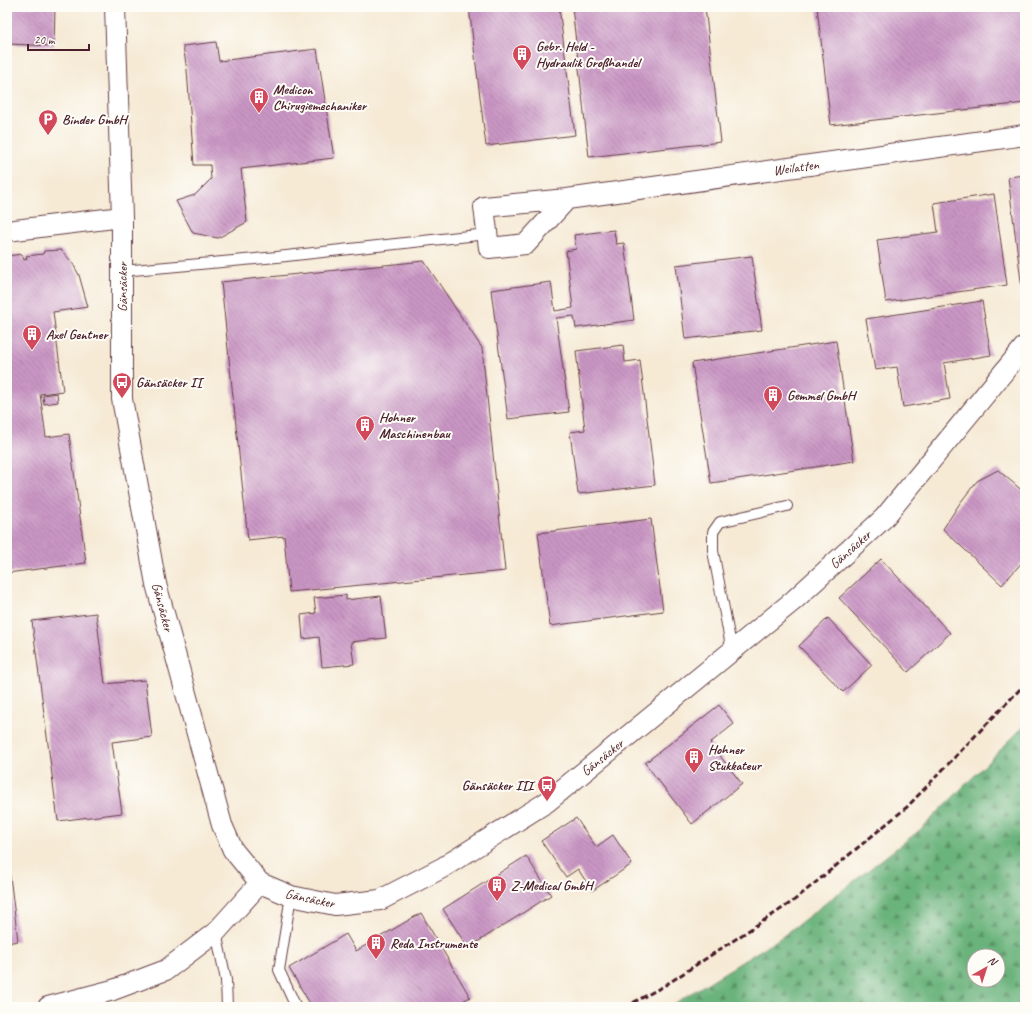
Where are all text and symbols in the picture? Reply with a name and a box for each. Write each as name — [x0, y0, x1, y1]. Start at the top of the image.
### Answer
scale bar — [28, 26, 89, 52]
text: 20 m — [34, 32, 56, 48]
place label: Gebr. Held - Hydraulik Großhandel — [536, 38, 643, 71]
building icon: Gebr. Held - Hydraulik Großhandel — [511, 43, 533, 71]
place label: Medicon Chirugiemechaniker — [273, 81, 368, 114]
building icon: Medicon Chirugiemechaniker — [248, 86, 270, 114]
parking icon: Binder GmbH — [37, 108, 59, 136]
place label: Binder GmbH — [62, 111, 130, 128]
street label: Weilatten — [772, 156, 821, 179]
street label: Gänsäcker — [114, 261, 131, 312]
building icon: Axel Gentner — [21, 323, 43, 351]
place label: Axel Gentner — [46, 326, 109, 343]
bus stop icon: Gänsäcker II — [111, 371, 133, 399]
place label: Gänsäcker II — [136, 374, 205, 391]
building icon: Gemmel GmbH — [762, 384, 784, 412]
place label: Gemmel GmbH — [787, 387, 858, 404]
place label: Hohner Maschinenbau — [379, 409, 452, 442]
building icon: Hohner Maschinenbau — [354, 414, 376, 442]
street label: Gänsäcker — [826, 526, 875, 572]
street label: Gänsäcker — [148, 581, 177, 634]
street label: Gänsäcker — [578, 735, 628, 780]
place label: Hohner Stukkateur — [708, 741, 763, 774]
building icon: Hohner Stukkateur — [683, 746, 705, 774]
bus stop icon: Gänsäcker III — [536, 774, 558, 802]
place label: Gänsäcker III — [462, 777, 536, 794]
building icon: Z-Medical GmbH — [486, 874, 508, 902]
place label: Z-Medical GmbH — [511, 877, 595, 894]
street label: Gänsäcker — [284, 885, 337, 912]
building icon: Reda Instrumente — [365, 932, 387, 960]
place label: Reda Instrumente — [390, 935, 479, 952]
north arrow — [966, 948, 1006, 988]
text: N — [985, 953, 1001, 969]

